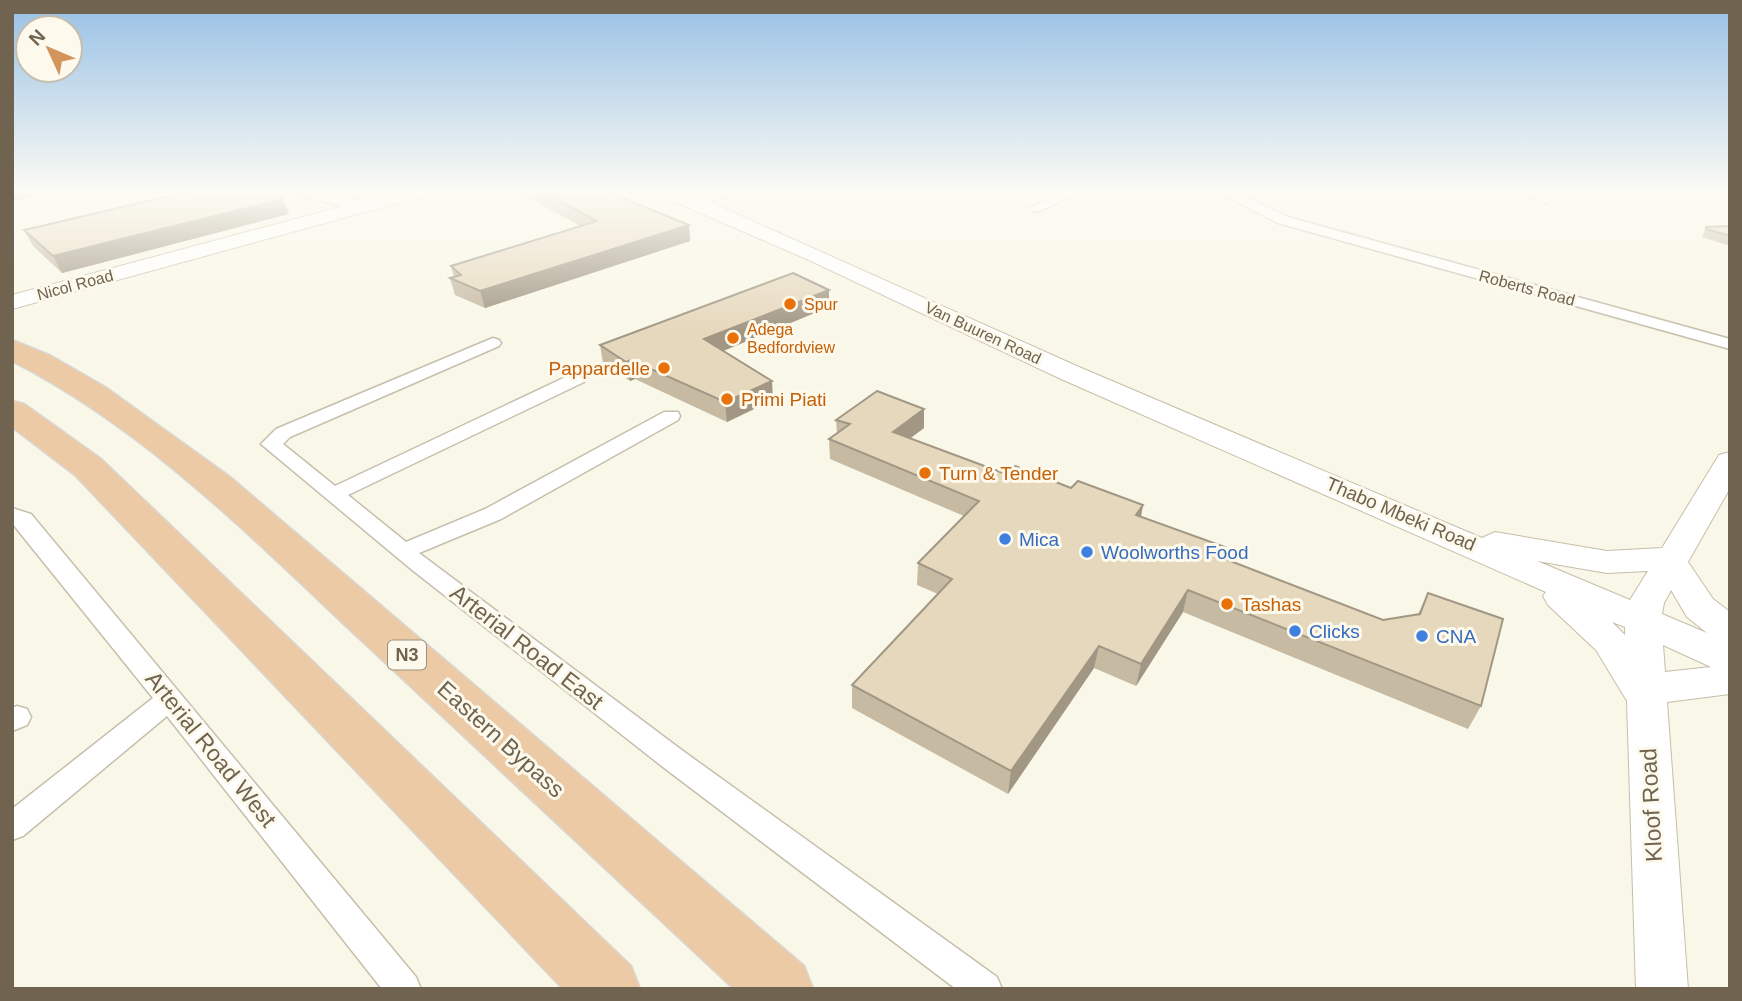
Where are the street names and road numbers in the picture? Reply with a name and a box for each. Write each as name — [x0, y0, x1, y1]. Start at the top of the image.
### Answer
street label: Nicol Road — [35, 267, 115, 303]
street label: Roberts Road — [1477, 267, 1577, 309]
street label: Van Buuren Road — [922, 299, 1044, 367]
street label: Thabo Mbeki Road — [1323, 473, 1479, 555]
street label: Arterial Road East — [445, 579, 609, 715]
road number: N3 — [388, 640, 426, 670]
street label: Arterial Road West — [140, 666, 282, 832]
street label: Eastern Bypass — [432, 675, 570, 803]
street label: Kloof Road — [1635, 747, 1667, 863]

